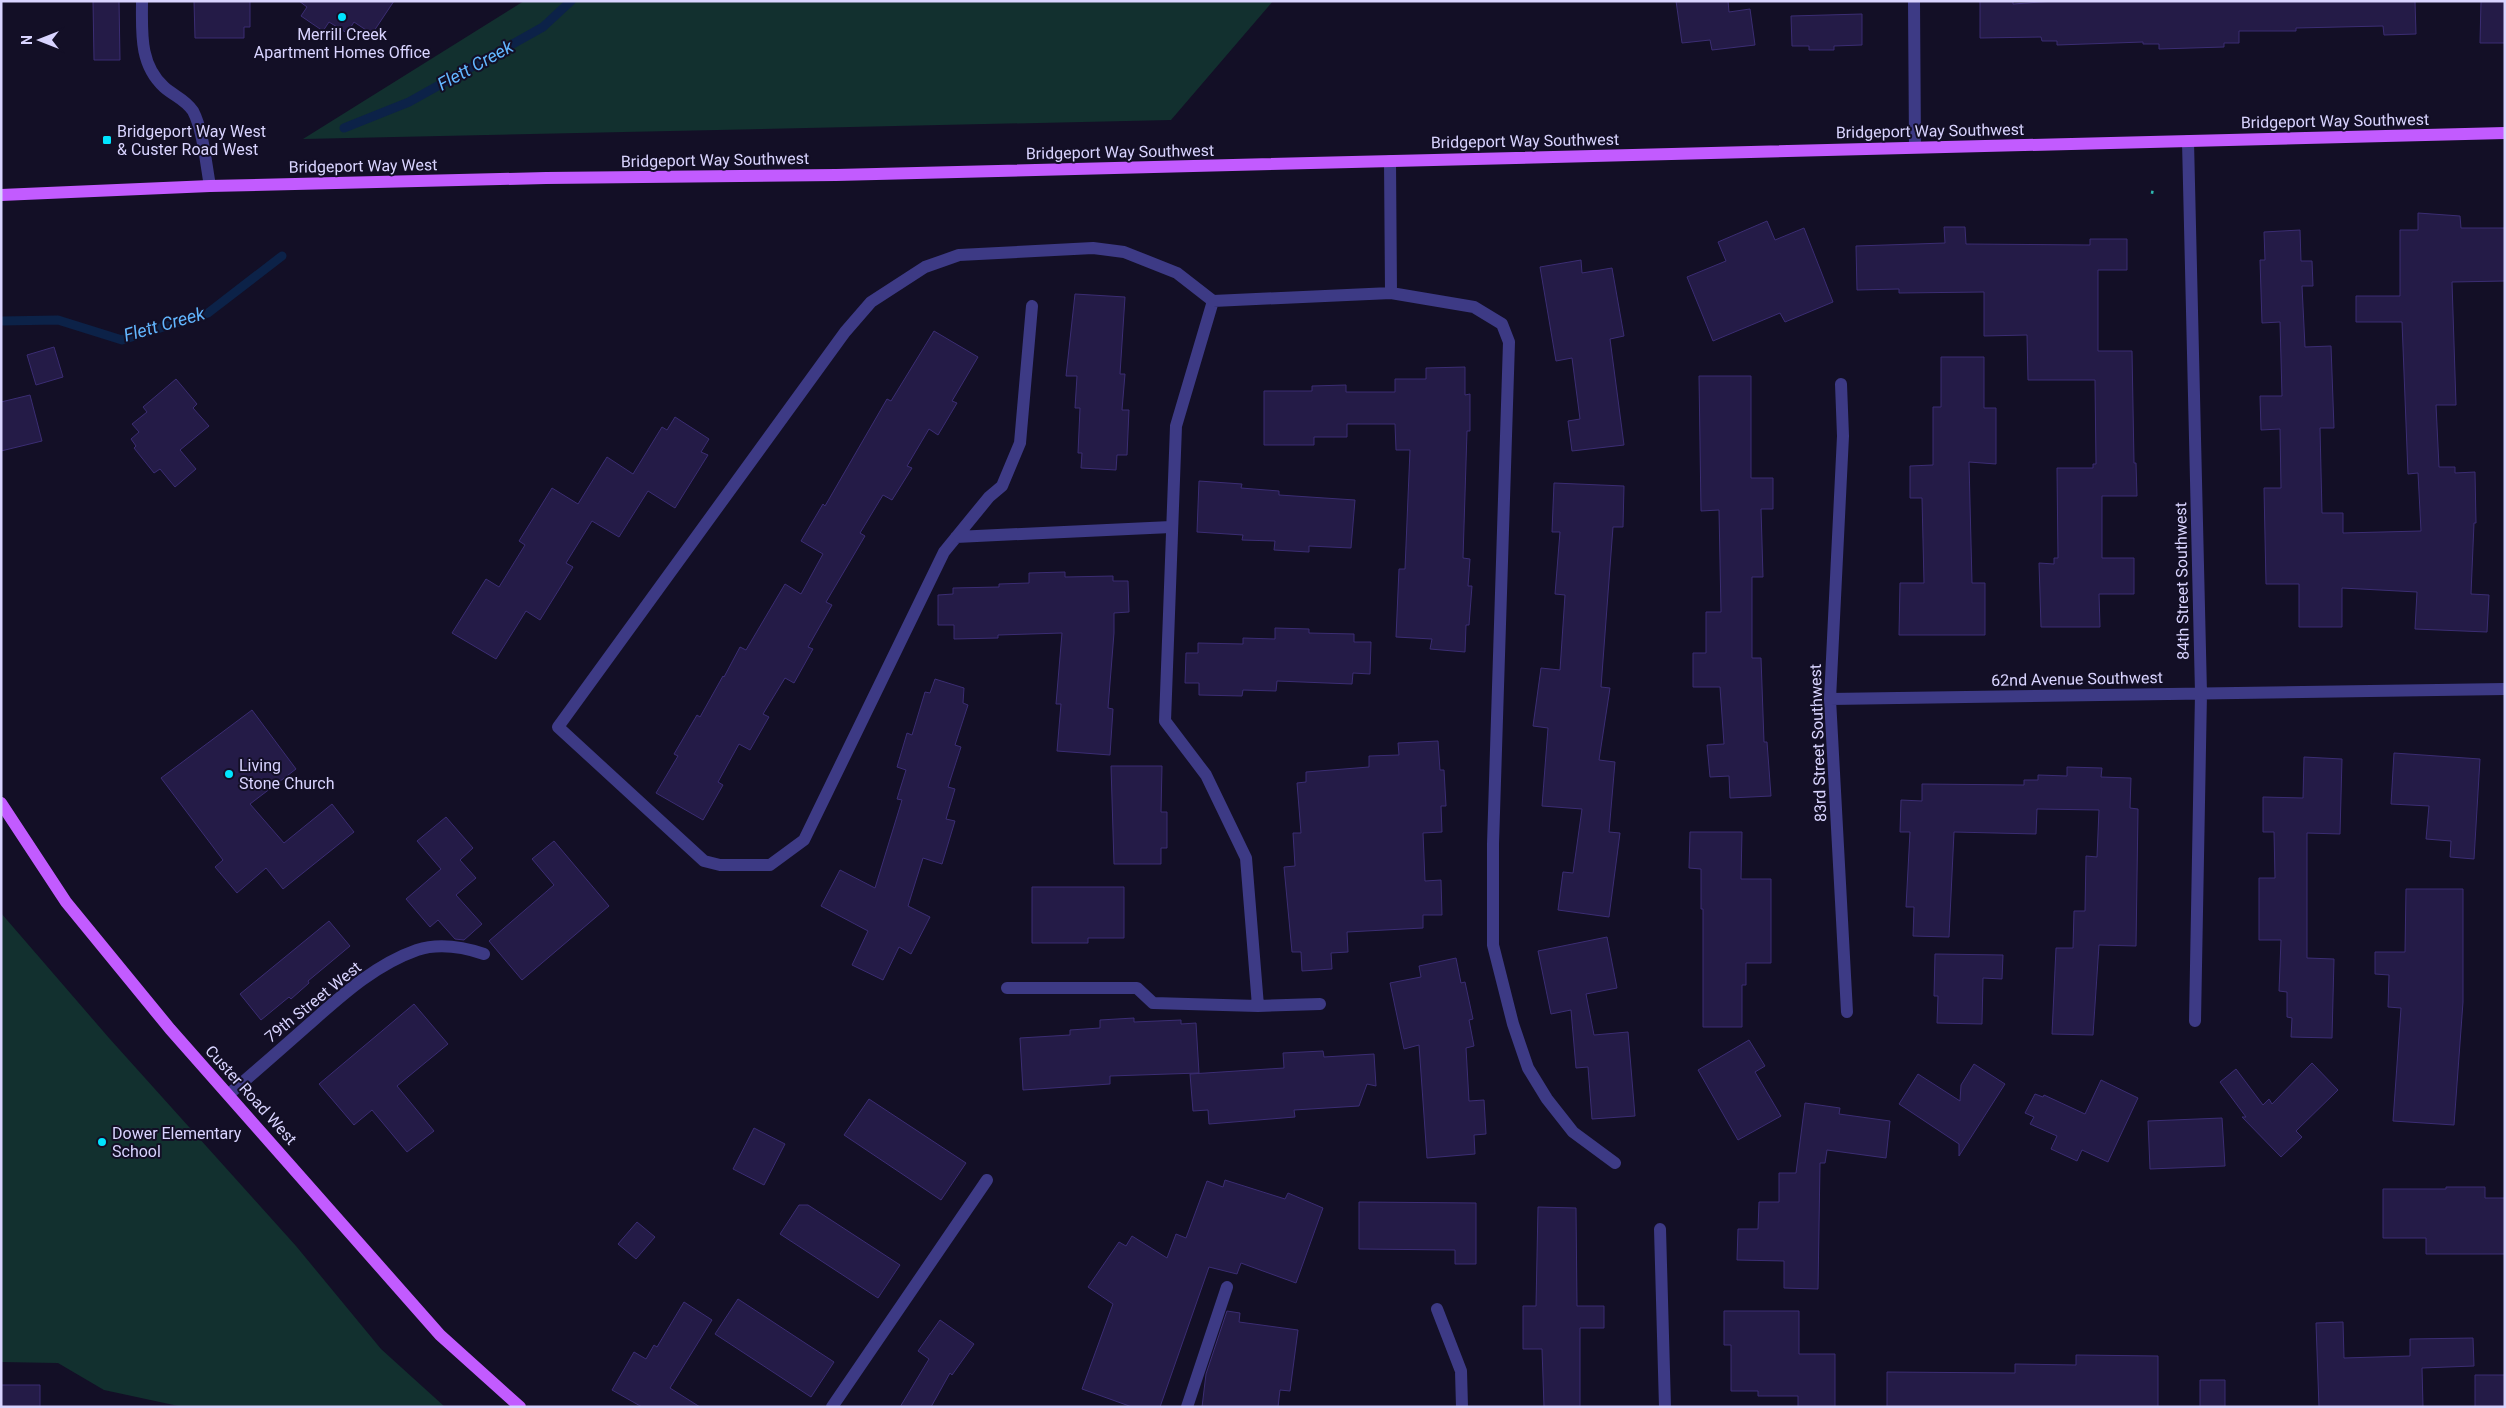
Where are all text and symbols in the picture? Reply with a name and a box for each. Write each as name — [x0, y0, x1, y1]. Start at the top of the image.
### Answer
marker: Merrill Creek Apartment Homes Office — [336, 11, 348, 23]
north arrow — [15, 15, 65, 65]
place label: Merrill Creek Apartment Homes Office — [254, 25, 430, 62]
text: N — [19, 35, 35, 45]
water label: Flett Creek — [433, 35, 518, 94]
street label: Bridgeport Way Southwest — [2241, 110, 2429, 132]
street label: Bridgeport Way Southwest — [1836, 120, 2024, 142]
place label: Bridgeport Way West & Custer Road West — [117, 122, 266, 159]
street label: Bridgeport Way Southwest — [1431, 130, 1619, 152]
marker: Bridgeport Way West & Custer Road West — [101, 134, 113, 146]
street label: Bridgeport Way Southwest — [1026, 141, 1214, 163]
street label: Bridgeport Way Southwest — [621, 149, 809, 171]
street label: Bridgeport Way West — [288, 155, 438, 177]
water label: Flett Creek — [121, 302, 208, 346]
street label: 84th Street Southwest — [2171, 502, 2193, 660]
street label: 83rd Street Southwest — [1806, 664, 1830, 822]
street label: 62nd Avenue Southwest — [1991, 668, 2163, 690]
place label: Living Stone Church — [239, 756, 335, 793]
marker: Living Stone Church — [223, 768, 235, 780]
street label: 79th Street West — [261, 957, 365, 1047]
street label: Custer Road West — [201, 1041, 301, 1149]
place label: Dower Elementary School — [112, 1124, 242, 1161]
marker: Dower Elementary School — [96, 1136, 108, 1148]

